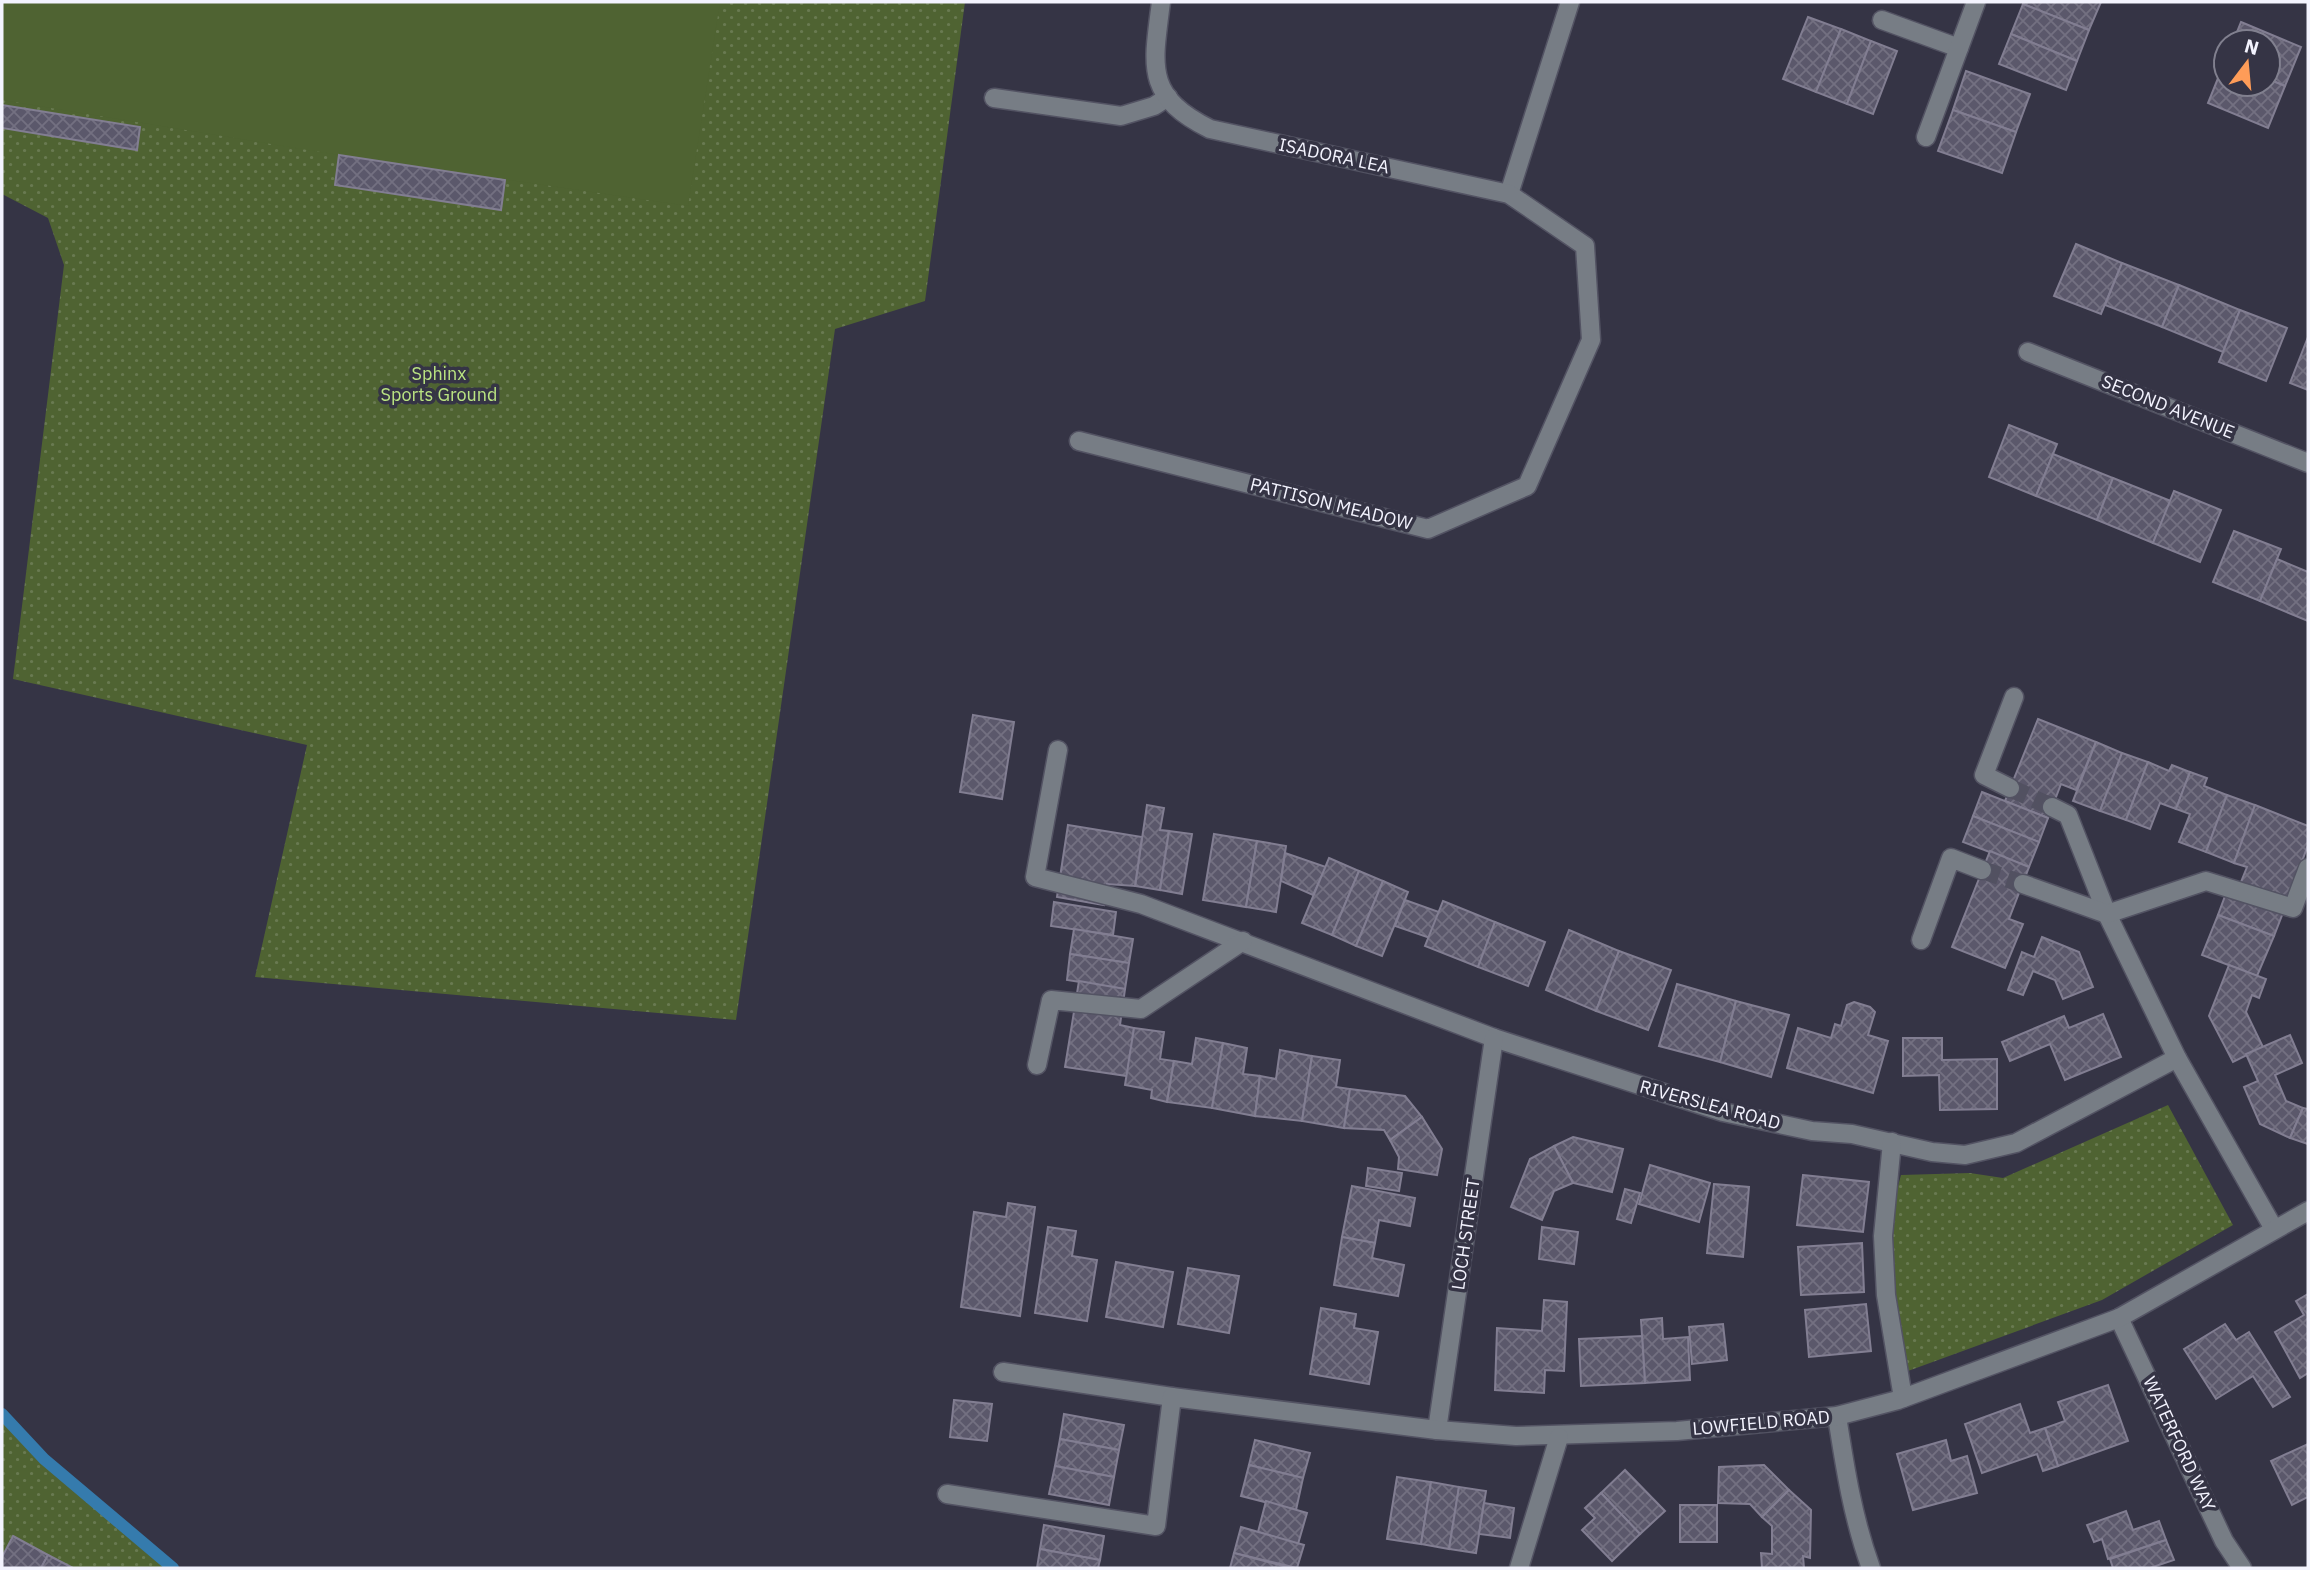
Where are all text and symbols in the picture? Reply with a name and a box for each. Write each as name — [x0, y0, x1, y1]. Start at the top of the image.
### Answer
north arrow — [2212, 28, 2282, 98]
text: N — [2242, 33, 2262, 60]
street label: ISADORA LEA — [1277, 133, 1392, 179]
park label: Sphinx Sports Ground — [381, 362, 497, 406]
street label: SECOND AVENUE — [2098, 369, 2238, 444]
street label: PATTISON MEADOW — [1248, 472, 1415, 535]
street label: RIVERSLEA ROAD — [1637, 1075, 1783, 1134]
street label: LOCH STREET — [1446, 1177, 1485, 1291]
street label: WATERFORD WAY — [2138, 1373, 2221, 1515]
street label: LOWFIELD ROAD — [1691, 1405, 1831, 1440]

